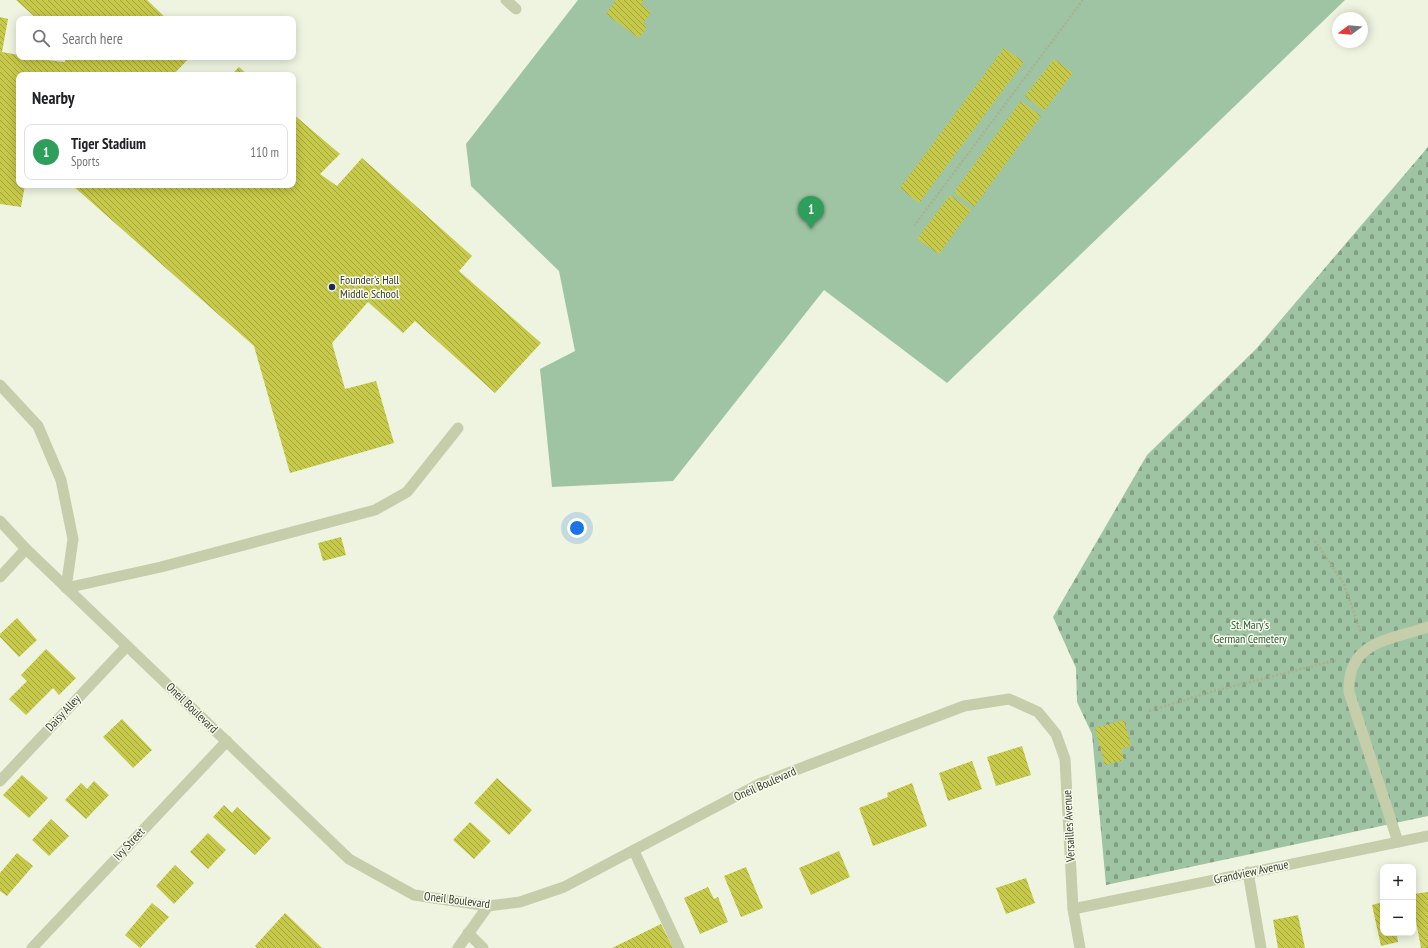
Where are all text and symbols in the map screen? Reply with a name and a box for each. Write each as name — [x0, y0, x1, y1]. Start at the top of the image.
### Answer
north arrow — [1332, 12, 1368, 48]
search box — [16, 16, 296, 60]
icon: search — [30, 27, 52, 49]
text: Search here — [62, 29, 123, 48]
text: Nearby — [32, 87, 75, 109]
text: Tiger Stadium — [71, 134, 146, 153]
text: 1 — [43, 144, 49, 161]
text: 110 m — [250, 144, 279, 161]
text: Sports — [71, 153, 100, 170]
pin: 1 — [798, 196, 824, 229]
place label: Founder's Hall Middle School — [340, 272, 399, 301]
marker: Founder's Hall Middle School — [327, 282, 337, 292]
your location — [567, 518, 587, 538]
park label: St. Mary's German Cemetery — [1213, 617, 1287, 646]
street label: Oneil Boulevard — [163, 679, 221, 736]
street label: Daisy Alley — [42, 691, 84, 734]
street label: Oneil Boulevard — [731, 763, 798, 804]
street label: Versailles Avenue — [1059, 790, 1078, 863]
street label: Ivy Street — [110, 824, 148, 863]
street label: Grandview Avenue — [1212, 856, 1290, 887]
map controls — [1380, 864, 1416, 936]
button: + — [1380, 864, 1416, 900]
street label: Oneil Boulevard — [423, 888, 491, 911]
button: − — [1380, 900, 1416, 936]

